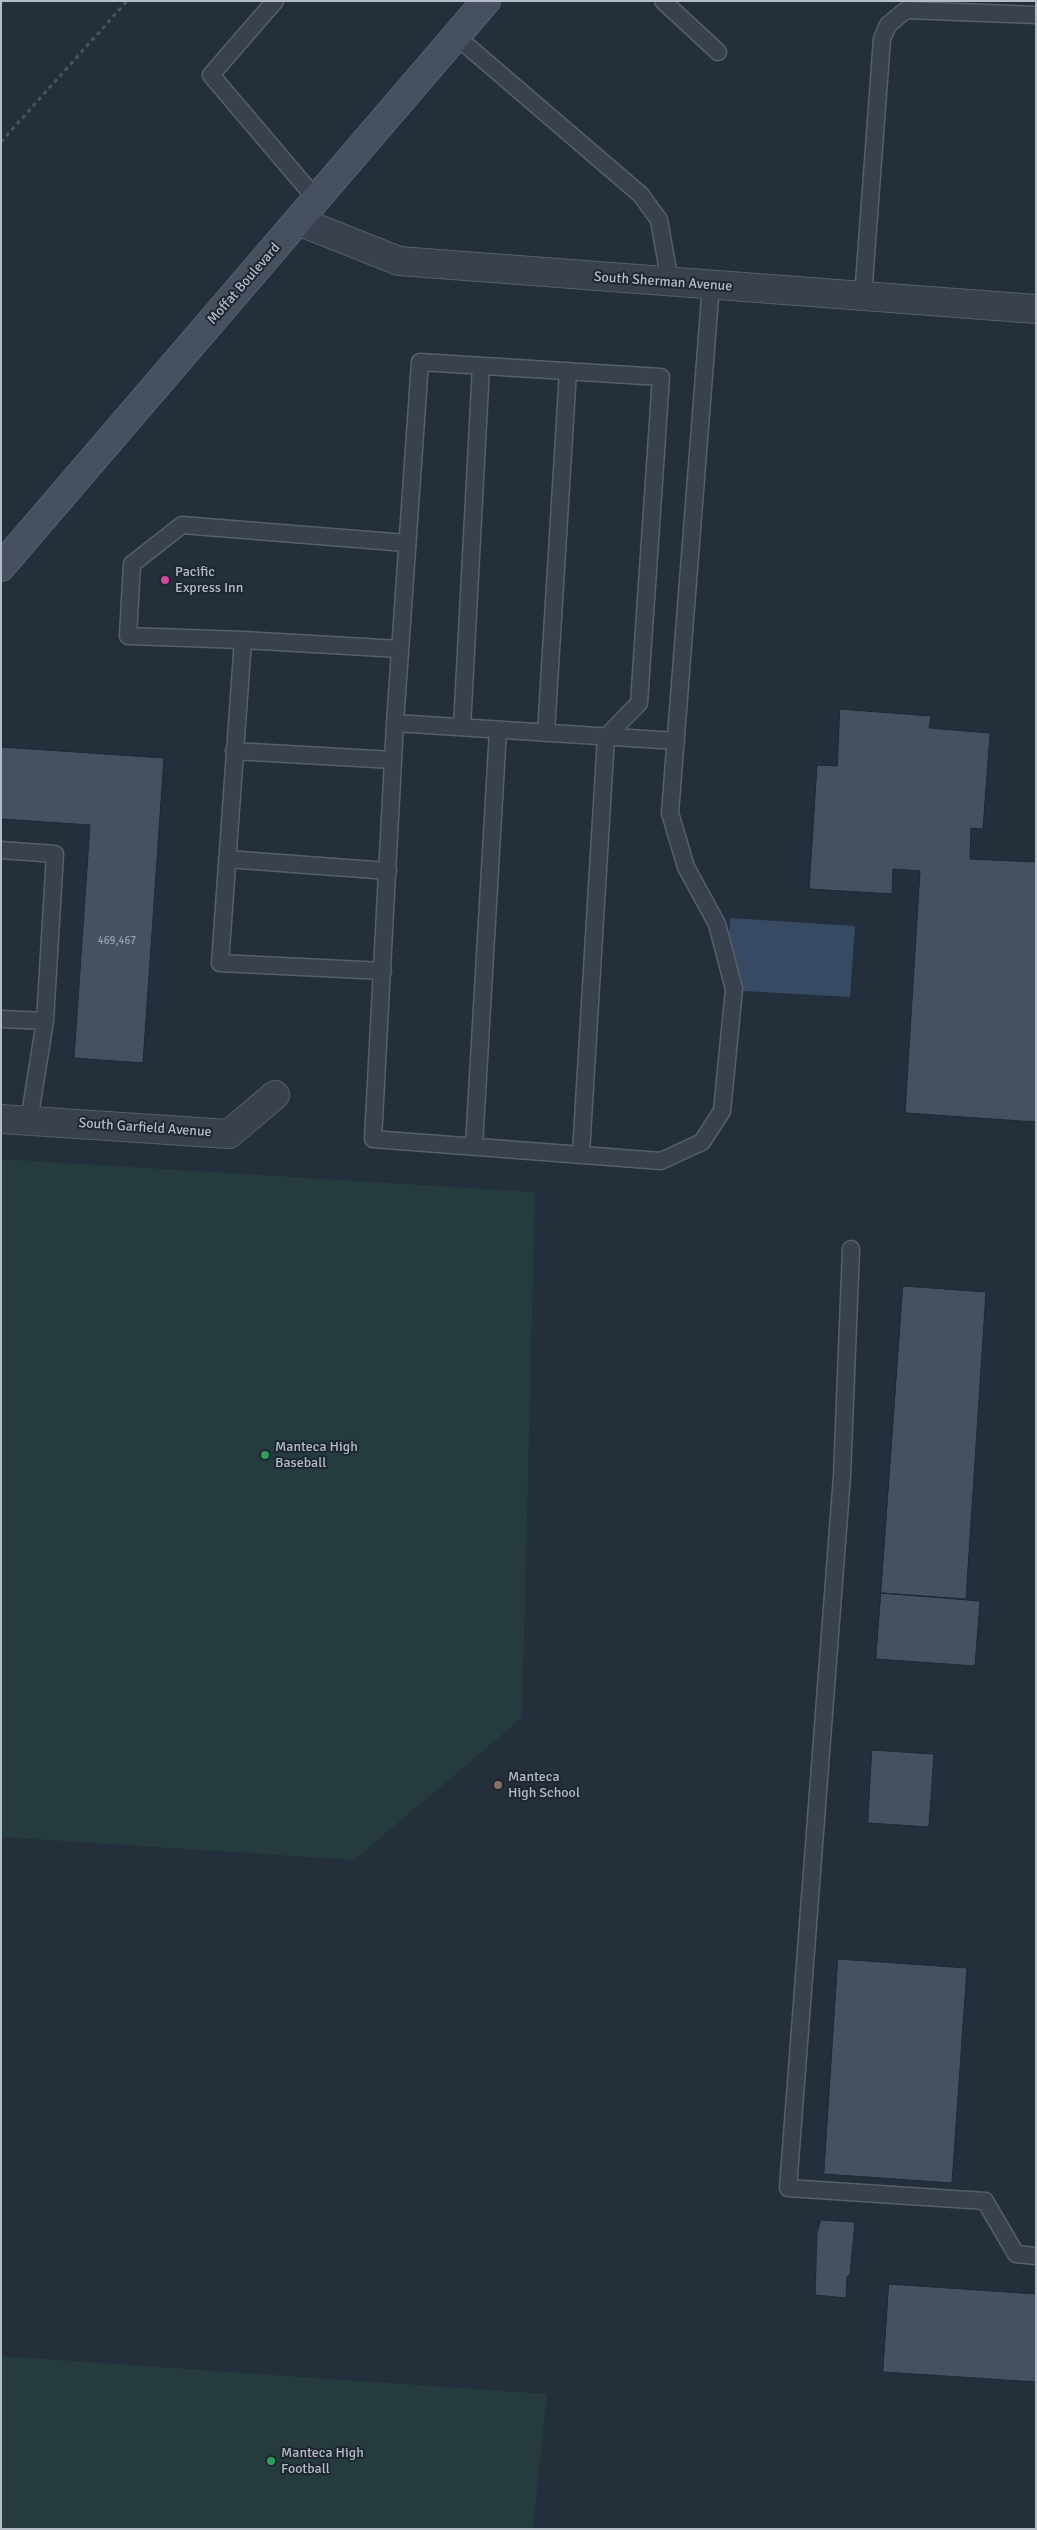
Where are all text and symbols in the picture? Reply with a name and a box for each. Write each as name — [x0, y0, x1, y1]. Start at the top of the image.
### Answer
street label: Moffat Boulevard — [204, 240, 284, 328]
street label: South Sherman Avenue — [593, 269, 733, 295]
place label: Pacific Express Inn — [175, 564, 243, 596]
marker: Pacific Express Inn — [159, 574, 171, 586]
house number: 469,467 — [98, 934, 136, 948]
street label: South Garfield Avenue — [78, 1115, 212, 1141]
place label: Manteca High Baseball — [275, 1439, 358, 1471]
marker: Manteca High Baseball — [259, 1449, 271, 1461]
place label: Manteca High School — [508, 1769, 580, 1801]
marker: Manteca High School — [492, 1779, 504, 1791]
place label: Manteca High Football — [281, 2445, 364, 2478]
marker: Manteca High Football — [265, 2455, 277, 2467]

